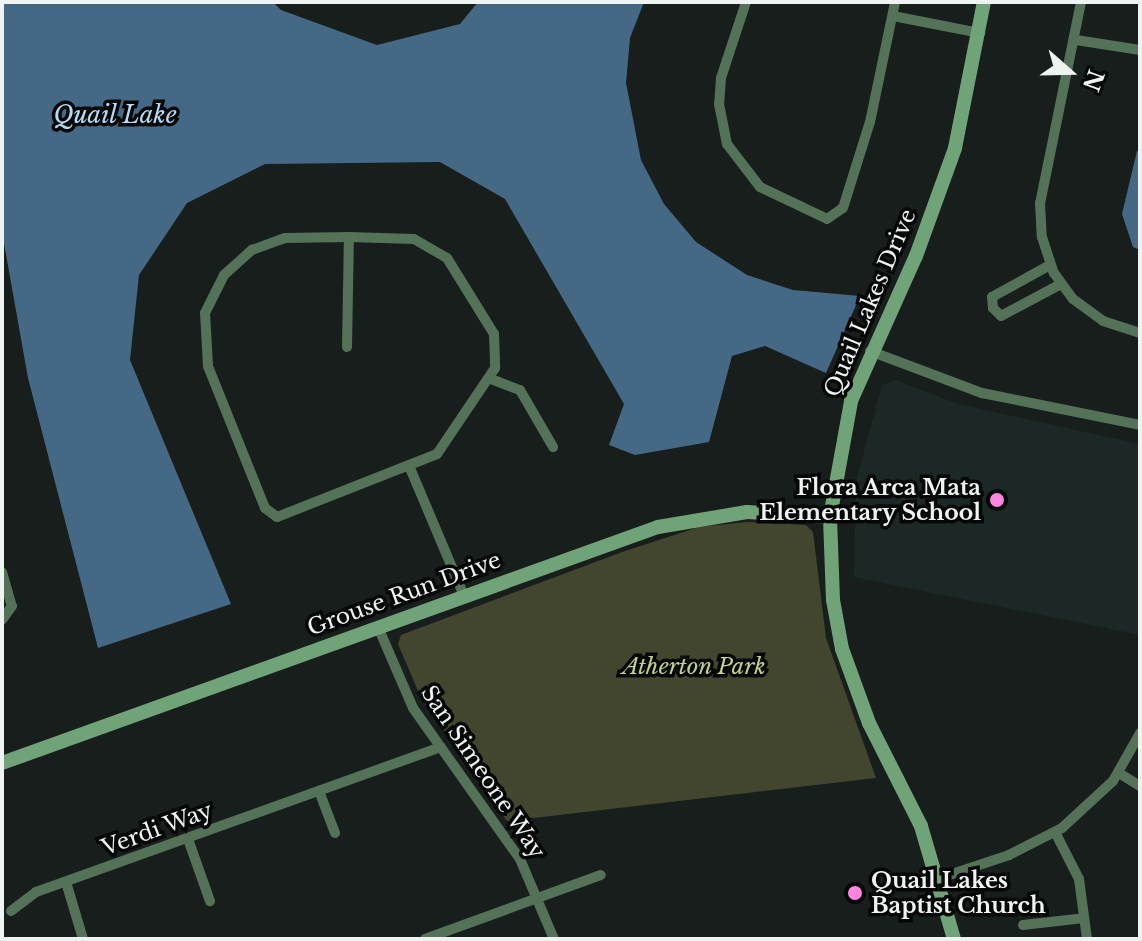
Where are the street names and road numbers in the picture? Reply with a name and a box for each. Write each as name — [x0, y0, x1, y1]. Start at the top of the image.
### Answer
street label: Quail Lakes Drive — [818, 205, 922, 401]
street label: Grouse Run Drive — [304, 547, 504, 641]
street label: San Simeone Way — [415, 680, 551, 864]
street label: Verdi Way — [98, 797, 216, 861]

